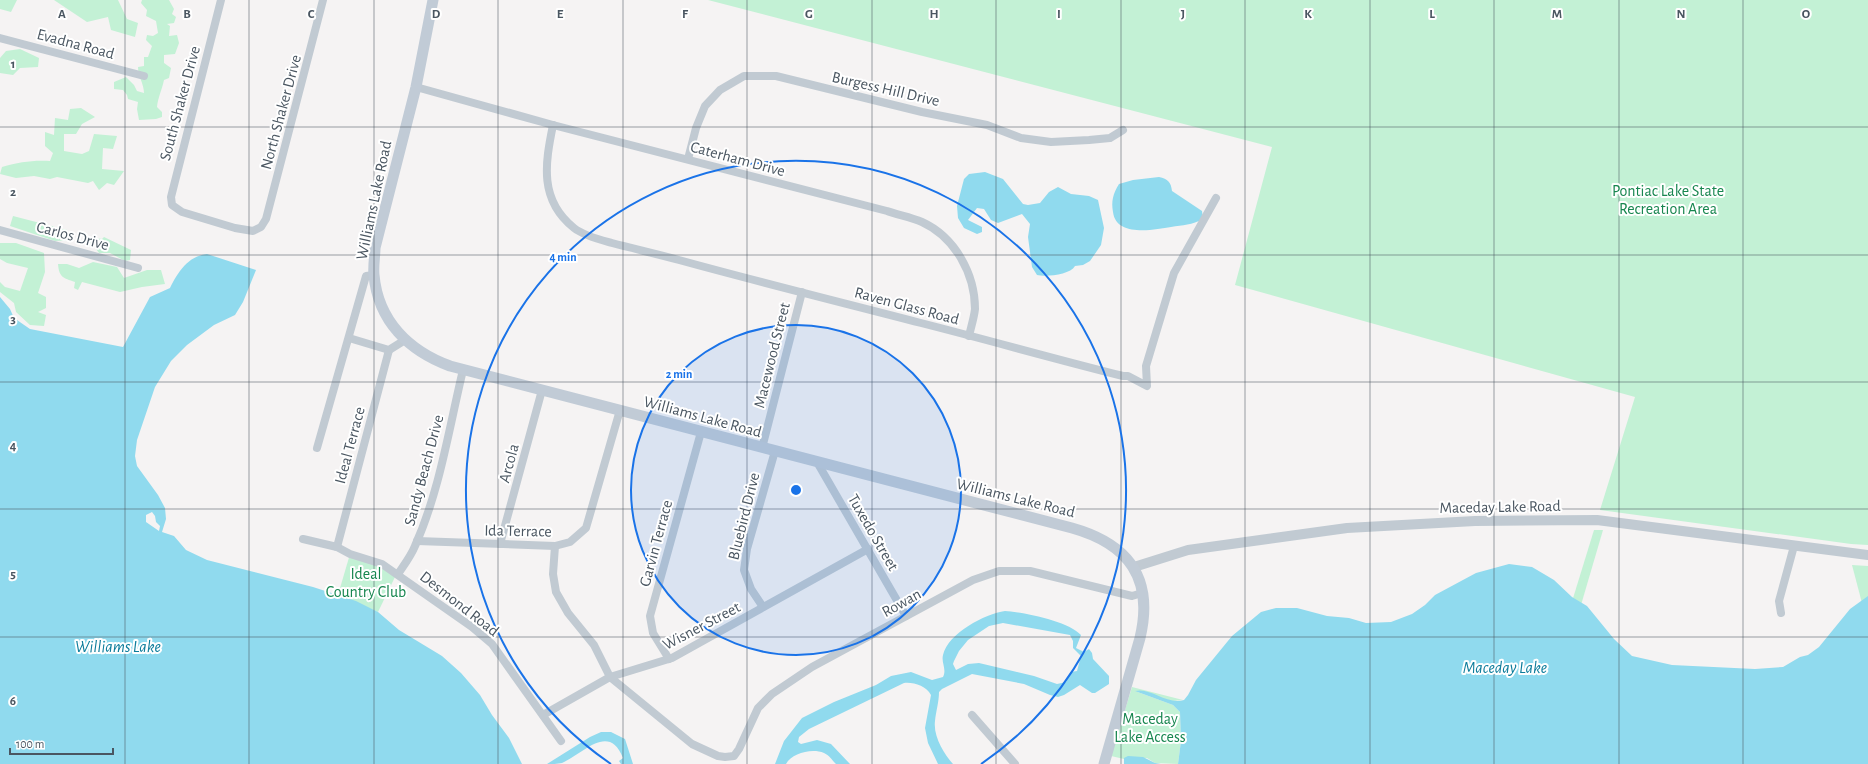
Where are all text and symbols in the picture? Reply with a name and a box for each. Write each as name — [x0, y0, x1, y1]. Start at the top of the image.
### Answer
text: A — [58, 8, 66, 21]
text: B — [183, 8, 191, 21]
text: C — [308, 8, 315, 21]
text: D — [432, 8, 441, 21]
text: E — [557, 8, 564, 21]
text: F — [682, 8, 689, 21]
text: G — [805, 8, 813, 21]
text: H — [929, 8, 939, 21]
text: I — [1057, 8, 1061, 21]
text: J — [1181, 8, 1185, 21]
text: K — [1304, 8, 1312, 21]
text: L — [1429, 8, 1435, 21]
text: M — [1552, 8, 1562, 21]
text: N — [1676, 8, 1686, 21]
text: O — [1802, 8, 1811, 21]
street label: Evadna Road — [35, 26, 116, 62]
street label: South Shaker Drive — [157, 44, 203, 162]
street label: North Shaker Drive — [258, 53, 304, 171]
text: 1 — [11, 58, 15, 71]
street label: Burgess Hill Drive — [830, 69, 941, 109]
street label: Williams Lake Road — [354, 139, 394, 261]
street label: Caterham Drive — [689, 139, 787, 179]
park label: Pontiac Lake State Recreation Area — [1612, 183, 1724, 217]
text: 2 — [10, 186, 16, 199]
street label: Carlos Drive — [35, 219, 111, 253]
text: 4 min — [549, 251, 577, 263]
street label: Raven Glass Road — [853, 284, 961, 328]
street label: Macewood Street — [751, 301, 793, 410]
text: 3 — [10, 313, 16, 326]
text: 2 min — [666, 368, 692, 380]
street label: Williams Lake Road — [642, 394, 763, 440]
street label: Ideal Terrace — [332, 405, 368, 485]
street label: Sandy Beach Drive — [401, 413, 447, 528]
text: 4 — [10, 440, 17, 453]
street label: Arcola — [496, 442, 522, 484]
street label: Bluebird Drive — [725, 471, 763, 562]
street label: Williams Lake Road — [955, 476, 1077, 520]
centre of rings — [789, 483, 803, 497]
street label: Tuxedo Street — [845, 492, 901, 573]
street label: Garvin Terrace — [637, 498, 675, 588]
street label: Maceday Lake Road — [1439, 498, 1561, 517]
street label: Ida Terrace — [484, 522, 552, 540]
park label: Ideal Country Club — [326, 566, 406, 601]
text: 5 — [10, 568, 16, 581]
street label: Desmond Road — [417, 568, 502, 639]
street label: Rowan — [879, 586, 924, 620]
street label: Wisner Street — [660, 599, 743, 653]
water label: Williams Lake — [75, 638, 161, 655]
water label: Maceday Lake — [1463, 659, 1547, 676]
text: 6 — [10, 695, 16, 708]
park label: Maceday Lake Access — [1114, 711, 1186, 745]
scale bar — [10, 730, 113, 756]
text: 100 m — [16, 738, 44, 750]

